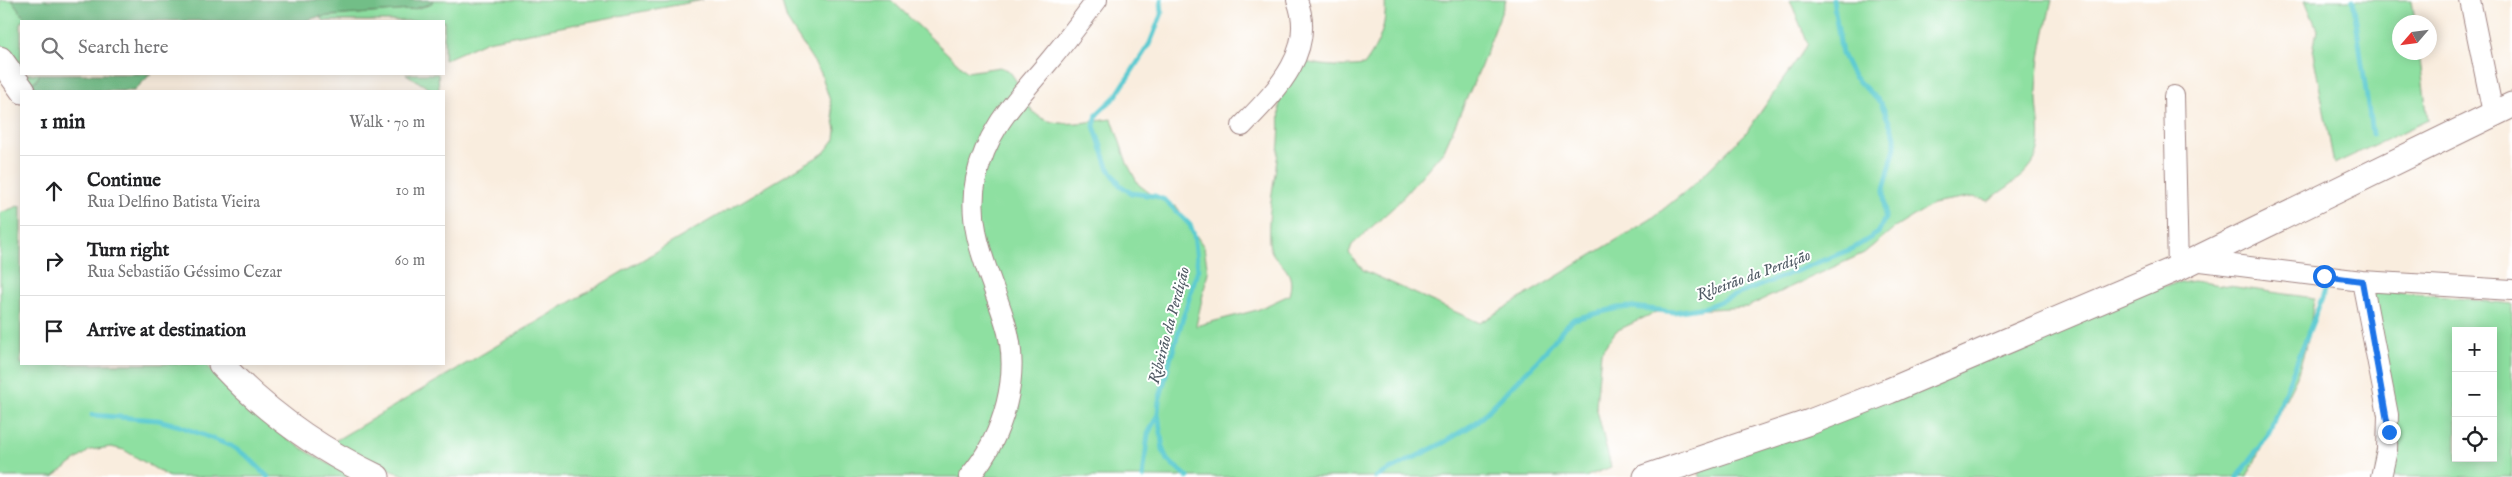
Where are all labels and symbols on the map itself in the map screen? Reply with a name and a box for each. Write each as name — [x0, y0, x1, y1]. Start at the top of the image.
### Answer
north arrow — [2392, 15, 2437, 60]
water label: Ribeirão da Perdição — [1694, 246, 1814, 306]
water label: Ribeirão da Perdição — [1145, 265, 1195, 386]
route start — [2313, 265, 2336, 288]
route end — [2378, 421, 2401, 444]

